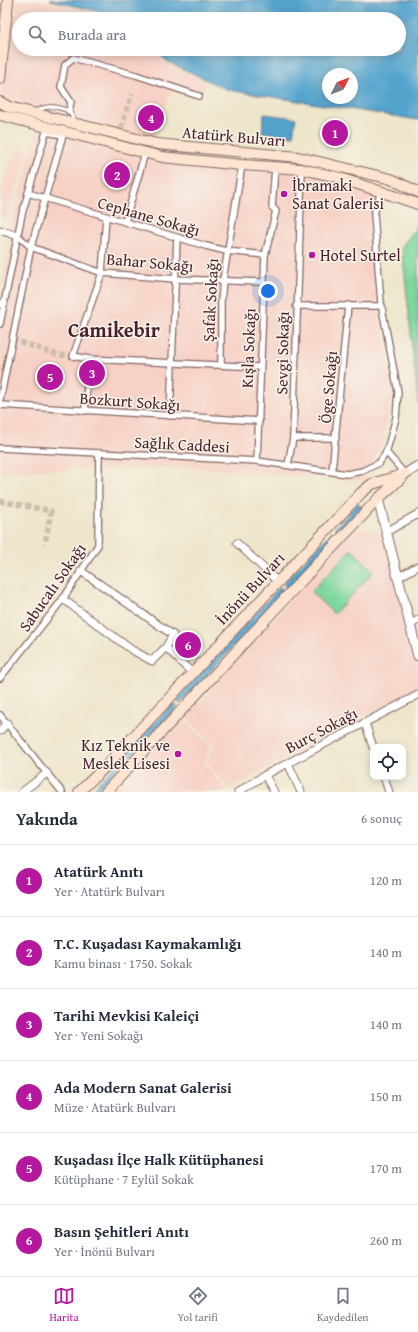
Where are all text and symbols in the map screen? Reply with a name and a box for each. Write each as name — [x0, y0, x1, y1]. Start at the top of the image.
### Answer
search box — [12, 12, 406, 56]
icon: search — [26, 23, 48, 45]
text: Burada ara — [58, 24, 126, 45]
north arrow — [322, 68, 358, 104]
pin: 4 — [138, 103, 164, 133]
pin: 1 — [322, 118, 348, 148]
street label: Atatürk Bulvarı — [181, 120, 287, 153]
pin: 2 — [104, 160, 130, 190]
place label: İbramaki Sanat Galerisi — [292, 173, 385, 215]
marker: İbramaki Sanat Galerisi — [279, 189, 289, 199]
street label: Cephane Sokağı — [95, 190, 204, 242]
place label: Hotel Surtel — [320, 243, 401, 267]
street label: Bahar Sokağı — [105, 246, 195, 278]
marker: Hotel Surtel — [307, 250, 317, 260]
street label: Şafak Sokağı — [196, 257, 224, 342]
your location — [258, 281, 278, 301]
street label: Kışla Sokağı — [235, 307, 261, 388]
street label: Sevgi Sokağı — [269, 311, 295, 395]
district label: Camikebir — [68, 315, 160, 344]
street label: Öge Sokağı — [313, 349, 343, 424]
pin: 3 — [79, 358, 105, 388]
pin: 5 — [37, 362, 63, 392]
street label: Bozkurt Sokağı — [79, 386, 182, 417]
street label: Sağlık Caddesi — [134, 430, 231, 459]
street label: Sabucalı Sokağı — [12, 537, 92, 636]
street label: İnönü Bulvarı — [210, 546, 290, 630]
pin: 6 — [175, 630, 201, 660]
street label: Burç Sokağı — [280, 701, 362, 759]
place label: Kız Teknik ve Meslek Lisesi — [81, 733, 171, 775]
map controls — [370, 744, 406, 780]
button: locate — [370, 744, 406, 780]
marker: Kız Teknik ve Meslek Lisesi — [173, 749, 183, 759]
text: Yakında — [16, 806, 78, 831]
text: 6 sonuç — [361, 809, 402, 828]
text: Atatürk Anıtı — [54, 861, 143, 882]
text: 1 — [26, 871, 32, 890]
text: 120 m — [370, 871, 402, 890]
text: Yer · Atatürk Bulvarı — [54, 882, 165, 901]
text: T.C. Kuşadası Kaymakamlığı — [54, 933, 241, 954]
text: 2 — [26, 943, 32, 962]
text: 140 m — [370, 943, 402, 962]
text: Kamu binası · 1750. Sokak — [54, 954, 192, 973]
text: Tarihi Mevkisi Kaleiçi — [54, 1005, 199, 1026]
text: 3 — [26, 1015, 32, 1034]
text: 140 m — [370, 1015, 402, 1034]
text: Yer · Yeni Sokağı — [54, 1026, 143, 1045]
text: Ada Modern Sanat Galerisi — [54, 1077, 232, 1098]
text: 4 — [26, 1087, 32, 1106]
text: 150 m — [370, 1087, 402, 1106]
text: Müze · Atatürk Bulvarı — [54, 1098, 176, 1117]
text: Kuşadası İlçe Halk Kütüphanesi — [54, 1149, 264, 1170]
text: 5 — [26, 1159, 32, 1178]
text: 170 m — [370, 1159, 402, 1178]
text: Kütüphane · 7 Eylül Sokak — [54, 1170, 194, 1189]
text: Basın Şehitleri Anıtı — [54, 1221, 189, 1242]
text: 6 — [26, 1231, 32, 1250]
text: 260 m — [370, 1231, 402, 1250]
text: Yer · İnönü Bulvarı — [54, 1242, 155, 1261]
tab: Harita — [49, 1285, 79, 1325]
tab: Yol tarifi — [178, 1285, 218, 1325]
tab: Kaydedilen — [317, 1285, 369, 1325]

